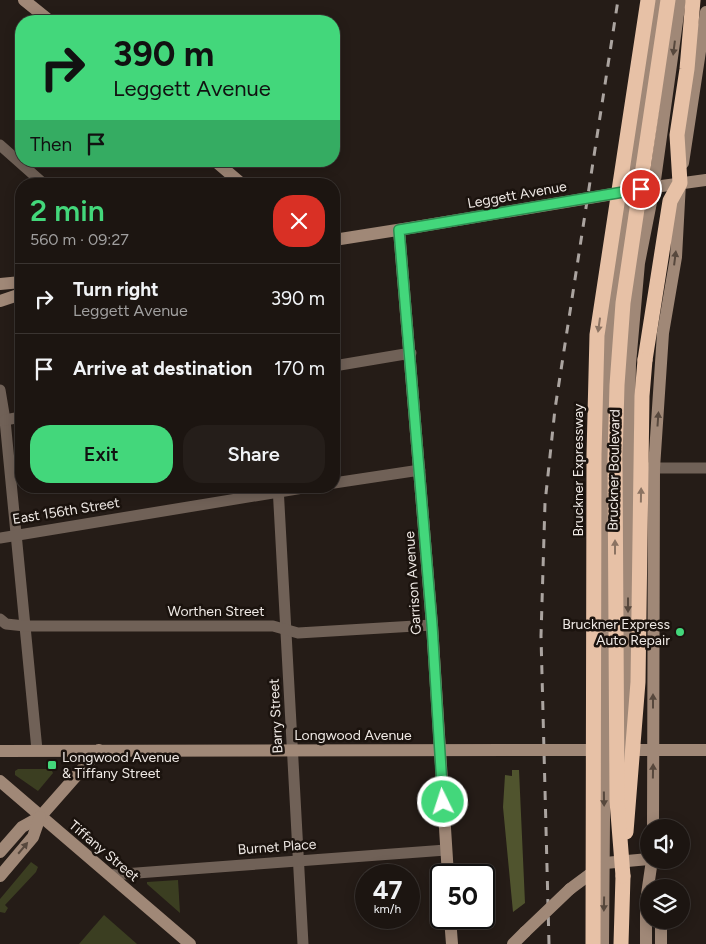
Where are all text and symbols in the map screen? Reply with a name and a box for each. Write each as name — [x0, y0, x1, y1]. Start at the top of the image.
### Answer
text: 390 m — [113, 33, 214, 75]
icon: right — [30, 35, 95, 100]
one-way arrow — [670, 41, 678, 57]
text: Leggett Avenue — [113, 75, 271, 102]
icon: arrive — [82, 130, 110, 158]
text: Then — [30, 133, 72, 156]
pin — [620, 168, 662, 210]
icon: arrive — [627, 175, 655, 203]
street label: Leggett Avenue — [466, 178, 568, 212]
text: 2 min — [30, 192, 105, 229]
button: close — [273, 195, 325, 247]
text: 560 m · 09:27 — [30, 230, 129, 249]
one-way arrow — [671, 250, 679, 266]
text: Turn right — [73, 278, 159, 301]
icon: right — [30, 285, 58, 313]
text: 390 m — [271, 287, 325, 310]
text: Leggett Avenue — [73, 301, 188, 320]
one-way arrow — [594, 317, 602, 333]
icon: arrive — [30, 355, 58, 383]
text: Arrive at destination — [73, 357, 252, 380]
text: 170 m — [274, 357, 325, 380]
street label: Bruckner Expressway — [570, 403, 587, 536]
street label: Bruckner Boulevard — [604, 409, 624, 531]
one-way arrow — [654, 411, 662, 427]
button: Exit — [30, 425, 173, 483]
button: Share — [183, 425, 325, 483]
one-way arrow — [637, 487, 645, 503]
street label: East 156th Street — [11, 494, 121, 528]
street label: Garrison Avenue — [401, 530, 425, 635]
one-way arrow — [611, 539, 619, 555]
one-way arrow — [624, 597, 632, 613]
street label: Worthen Street — [168, 603, 264, 620]
place label: Bruckner Express Auto Repair — [562, 616, 670, 649]
marker: Bruckner Express Auto Repair — [674, 626, 686, 638]
street label: Barry Street — [266, 678, 286, 754]
one-way arrow — [649, 693, 657, 709]
street label: Longwood Avenue — [294, 727, 412, 744]
place label: Longwood Avenue & Tiffany Street — [62, 749, 180, 782]
marker: Longwood Avenue & Tiffany Street — [46, 759, 58, 771]
one-way arrow — [649, 763, 657, 779]
position arrow — [416, 775, 468, 827]
one-way arrow — [601, 791, 609, 807]
street label: Tiffany Street — [66, 817, 142, 885]
map controls — [640, 819, 690, 929]
button: sound — [640, 819, 690, 869]
street label: Burnet Place — [237, 836, 317, 858]
one-way arrow — [18, 842, 29, 855]
speed limit sign: 50 — [430, 864, 495, 929]
text: 47 — [373, 875, 402, 905]
button: layers — [640, 879, 690, 929]
one-way arrow — [600, 896, 608, 912]
text: km/h — [374, 902, 401, 916]

